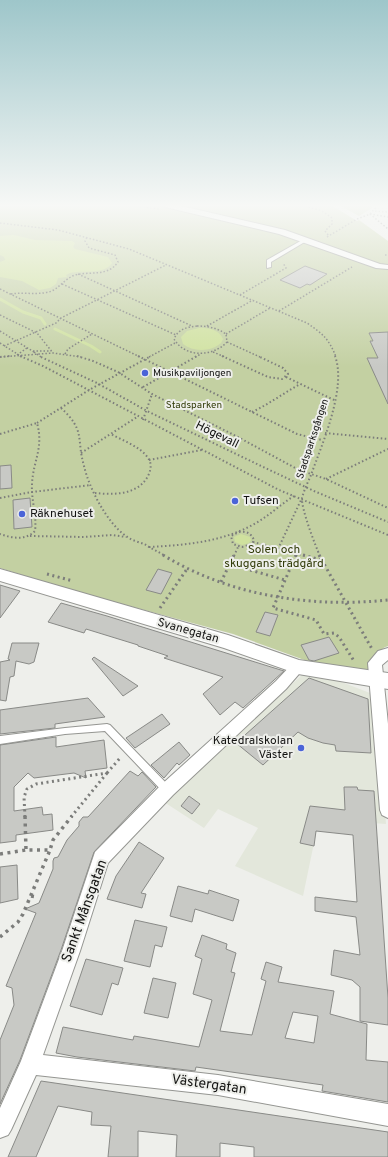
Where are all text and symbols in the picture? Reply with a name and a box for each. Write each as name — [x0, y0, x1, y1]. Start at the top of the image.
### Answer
place label: Musikpaviljongen — [153, 367, 231, 380]
marker: Musikpaviljongen — [140, 368, 150, 378]
street label: Stadsparksgången — [294, 397, 332, 481]
park label: Stadsparken — [166, 399, 222, 412]
street label: Högevall — [193, 418, 241, 452]
place label: Tufsen — [243, 493, 279, 509]
marker: Tufsen — [230, 496, 240, 506]
place label: Räknehuset — [30, 506, 93, 522]
marker: Räknehuset — [17, 509, 27, 519]
park label: Solen och skuggans trädgård — [224, 542, 324, 572]
street label: Svanegatan — [155, 615, 221, 647]
place label: Katedralskolan Väster — [213, 733, 293, 763]
marker: Katedralskolan Väster — [296, 743, 306, 753]
street label: Sankt Månsgatan — [59, 857, 111, 965]
street label: Västergatan — [170, 1071, 248, 1099]

